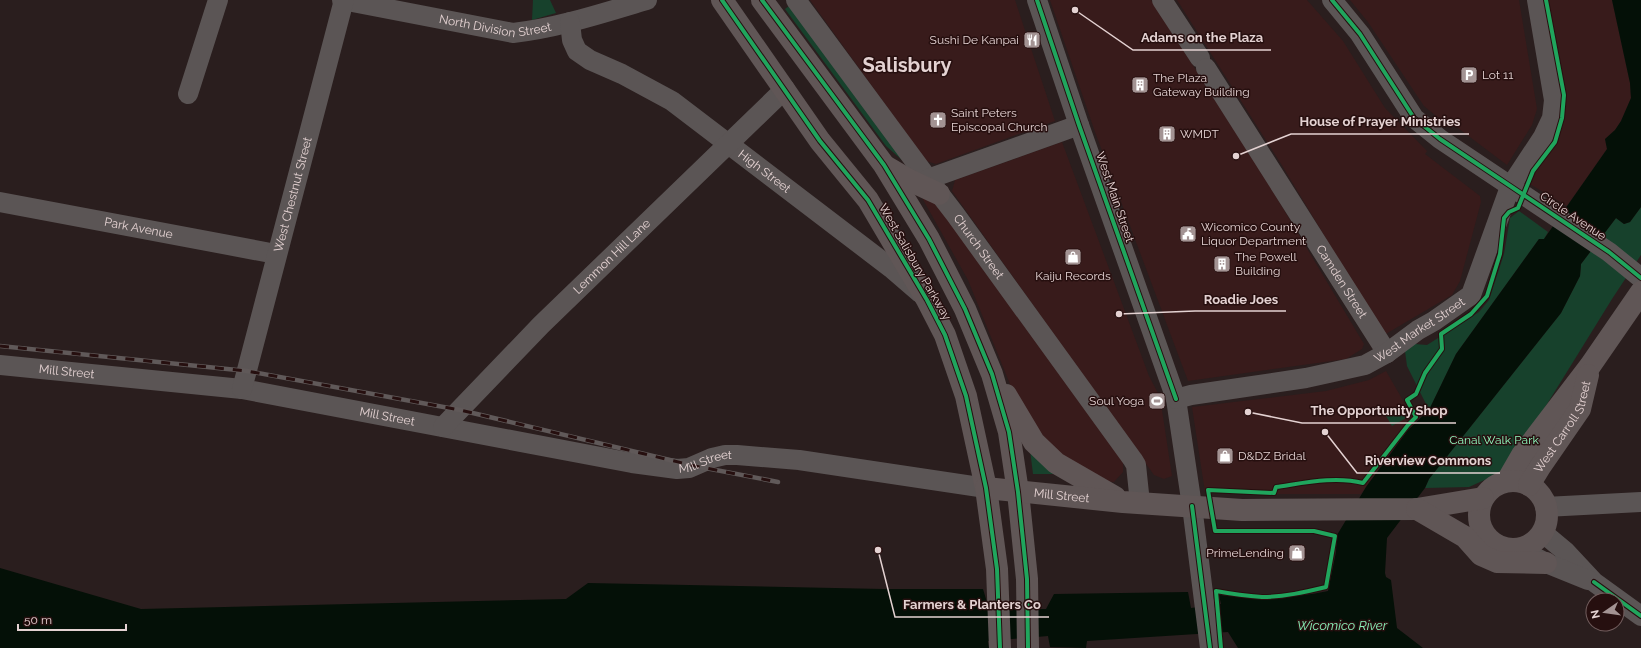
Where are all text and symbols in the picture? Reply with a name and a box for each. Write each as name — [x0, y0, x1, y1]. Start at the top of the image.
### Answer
street label: North Division Street — [438, 12, 553, 40]
callout: Adams on the Plaza — [1133, 25, 1271, 50]
restaurant icon: Sushi De Kanpai — [1022, 30, 1042, 50]
text: Adams on the Plaza — [1141, 30, 1264, 45]
place label: Sushi De Kanpai — [930, 33, 1019, 47]
district label: Salisbury — [863, 53, 951, 77]
parking icon: Lot 11 — [1459, 65, 1479, 85]
place label: Lot 11 — [1482, 68, 1513, 82]
place label: The Plaza Gateway Building — [1153, 71, 1250, 99]
building icon: The Plaza Gateway Building — [1130, 75, 1150, 95]
place label: Saint Peters Episcopal Church — [951, 106, 1048, 134]
callout: House of Prayer Ministries — [1291, 109, 1469, 134]
church icon: Saint Peters Episcopal Church — [928, 110, 948, 130]
text: House of Prayer Ministries — [1300, 114, 1461, 129]
building icon: WMDT — [1157, 124, 1177, 144]
place label: WMDT — [1180, 127, 1219, 141]
street label: West Chestnut Street — [271, 136, 315, 254]
street label: High Street — [735, 147, 793, 196]
street label: West Main Street — [1093, 150, 1137, 244]
street label: Circle Avenue — [1537, 189, 1609, 243]
street label: West Salisbury Parkway — [876, 201, 954, 323]
street label: Church Street — [951, 212, 1007, 282]
street label: Park Avenue — [103, 215, 174, 241]
street label: Lemmon Hill Lane — [570, 216, 653, 297]
place label: Wicomico County Liquor Department — [1201, 220, 1306, 248]
public building icon: Wicomico County Liquor Department — [1178, 224, 1198, 244]
street label: Camden Street — [1313, 242, 1370, 321]
shop icon: Kaiju Records — [1063, 247, 1083, 267]
place label: The Powell Building — [1235, 250, 1298, 278]
building icon: The Powell Building — [1212, 254, 1232, 274]
place label: Kaiju Records — [1035, 269, 1111, 283]
callout: Roadie Joes — [1195, 286, 1286, 311]
text: Roadie Joes — [1204, 292, 1279, 307]
street label: West Market Street — [1372, 295, 1467, 366]
street label: Mill Street — [38, 362, 95, 381]
street label: West Carroll Street — [1531, 379, 1593, 475]
sports icon: Soul Yoga — [1147, 391, 1167, 411]
place label: Soul Yoga — [1089, 394, 1144, 408]
callout: The Opportunity Shop — [1302, 398, 1456, 423]
text: The Opportunity Shop — [1311, 403, 1447, 418]
street label: Mill Street — [359, 404, 416, 429]
park label: Canal Walk Park — [1449, 433, 1539, 447]
shop icon: D&DZ Bridal — [1215, 446, 1235, 466]
street label: Mill Street — [678, 448, 732, 476]
callout: Riverview Commons — [1357, 448, 1500, 473]
place label: D&DZ Bridal — [1238, 449, 1306, 463]
text: Riverview Commons — [1365, 453, 1492, 468]
street label: Mill Street — [1033, 486, 1090, 506]
shop icon: PrimeLending — [1287, 543, 1307, 563]
place label: PrimeLending — [1206, 546, 1284, 560]
callout: Farmers & Planters Co — [895, 592, 1049, 617]
north arrow — [1585, 592, 1625, 632]
text: Farmers & Planters Co — [903, 597, 1041, 612]
scale bar — [18, 606, 126, 632]
text: N — [1588, 609, 1603, 620]
text: 50 m — [24, 613, 52, 627]
water label: Wicomico River — [1297, 618, 1388, 633]

